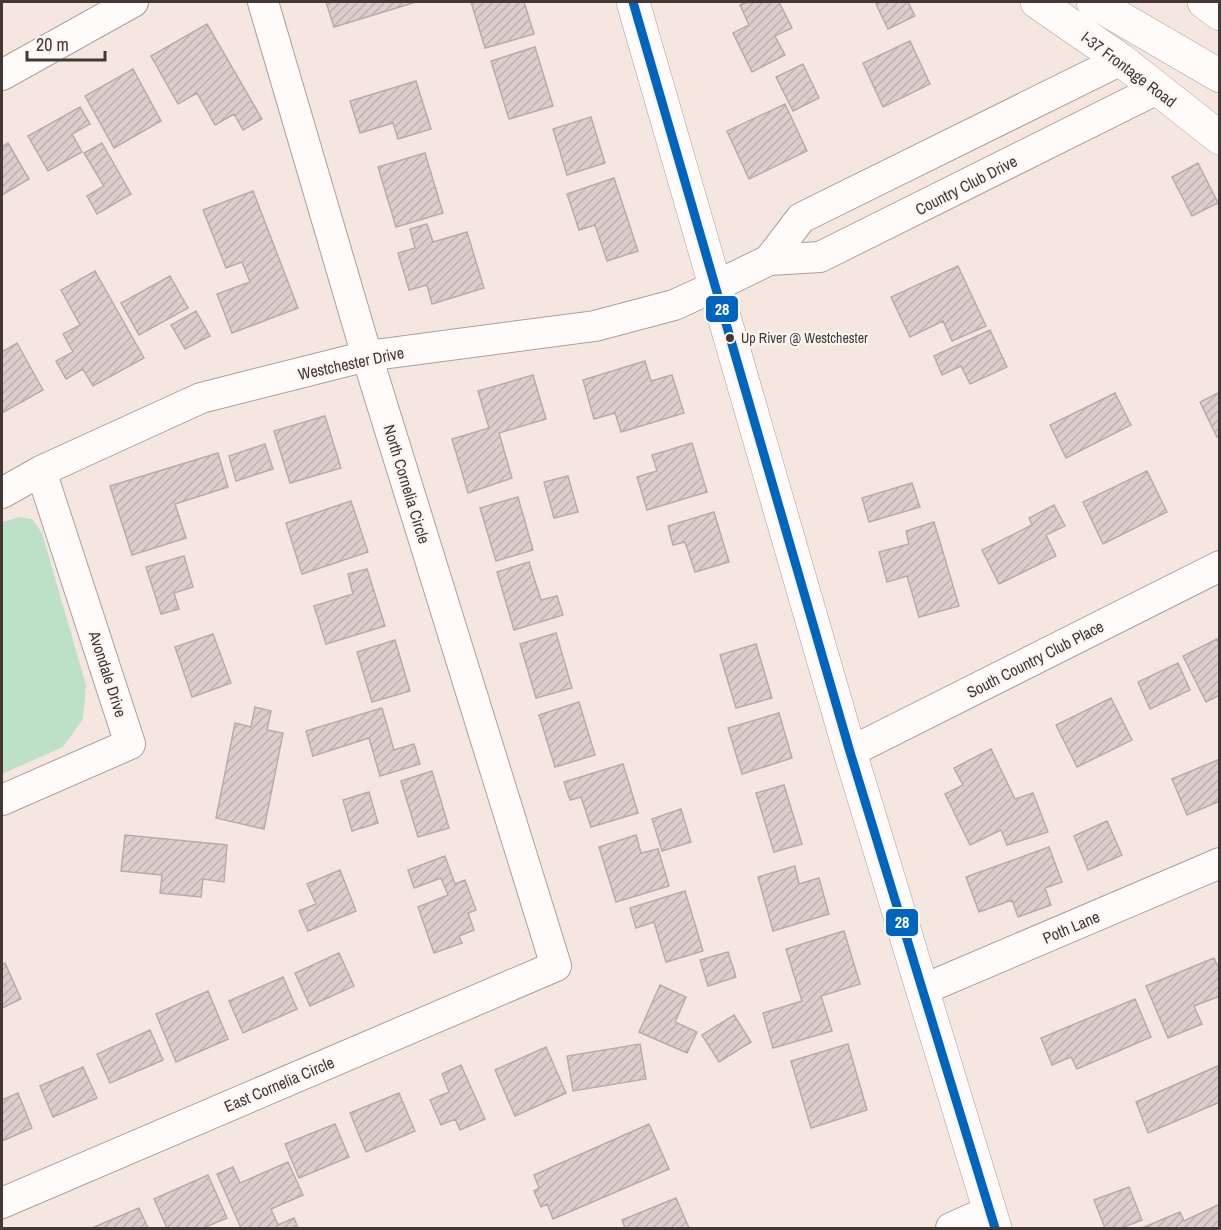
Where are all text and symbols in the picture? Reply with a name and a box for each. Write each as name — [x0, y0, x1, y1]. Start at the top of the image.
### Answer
scale bar — [27, 24, 105, 62]
street label: I-37 Frontage Road — [1077, 26, 1181, 112]
text: 20 m — [36, 32, 69, 57]
street label: Country Club Drive — [911, 150, 1021, 220]
line badge: 28 — [705, 295, 739, 323]
text: 28 — [715, 298, 729, 320]
place label: Up River @ Westchester — [741, 329, 868, 347]
marker: Up River @ Westchester — [724, 332, 736, 344]
street label: Westchester Drive — [296, 341, 406, 385]
street label: North Cornelia Circle — [378, 422, 436, 546]
street label: South Country Club Place — [963, 615, 1107, 703]
street label: Avondale Drive — [83, 627, 132, 720]
street label: Poth Lane — [1039, 905, 1103, 949]
line badge: 28 — [885, 908, 919, 937]
text: 28 — [895, 911, 909, 933]
street label: East Cornelia Circle — [221, 1051, 337, 1117]

